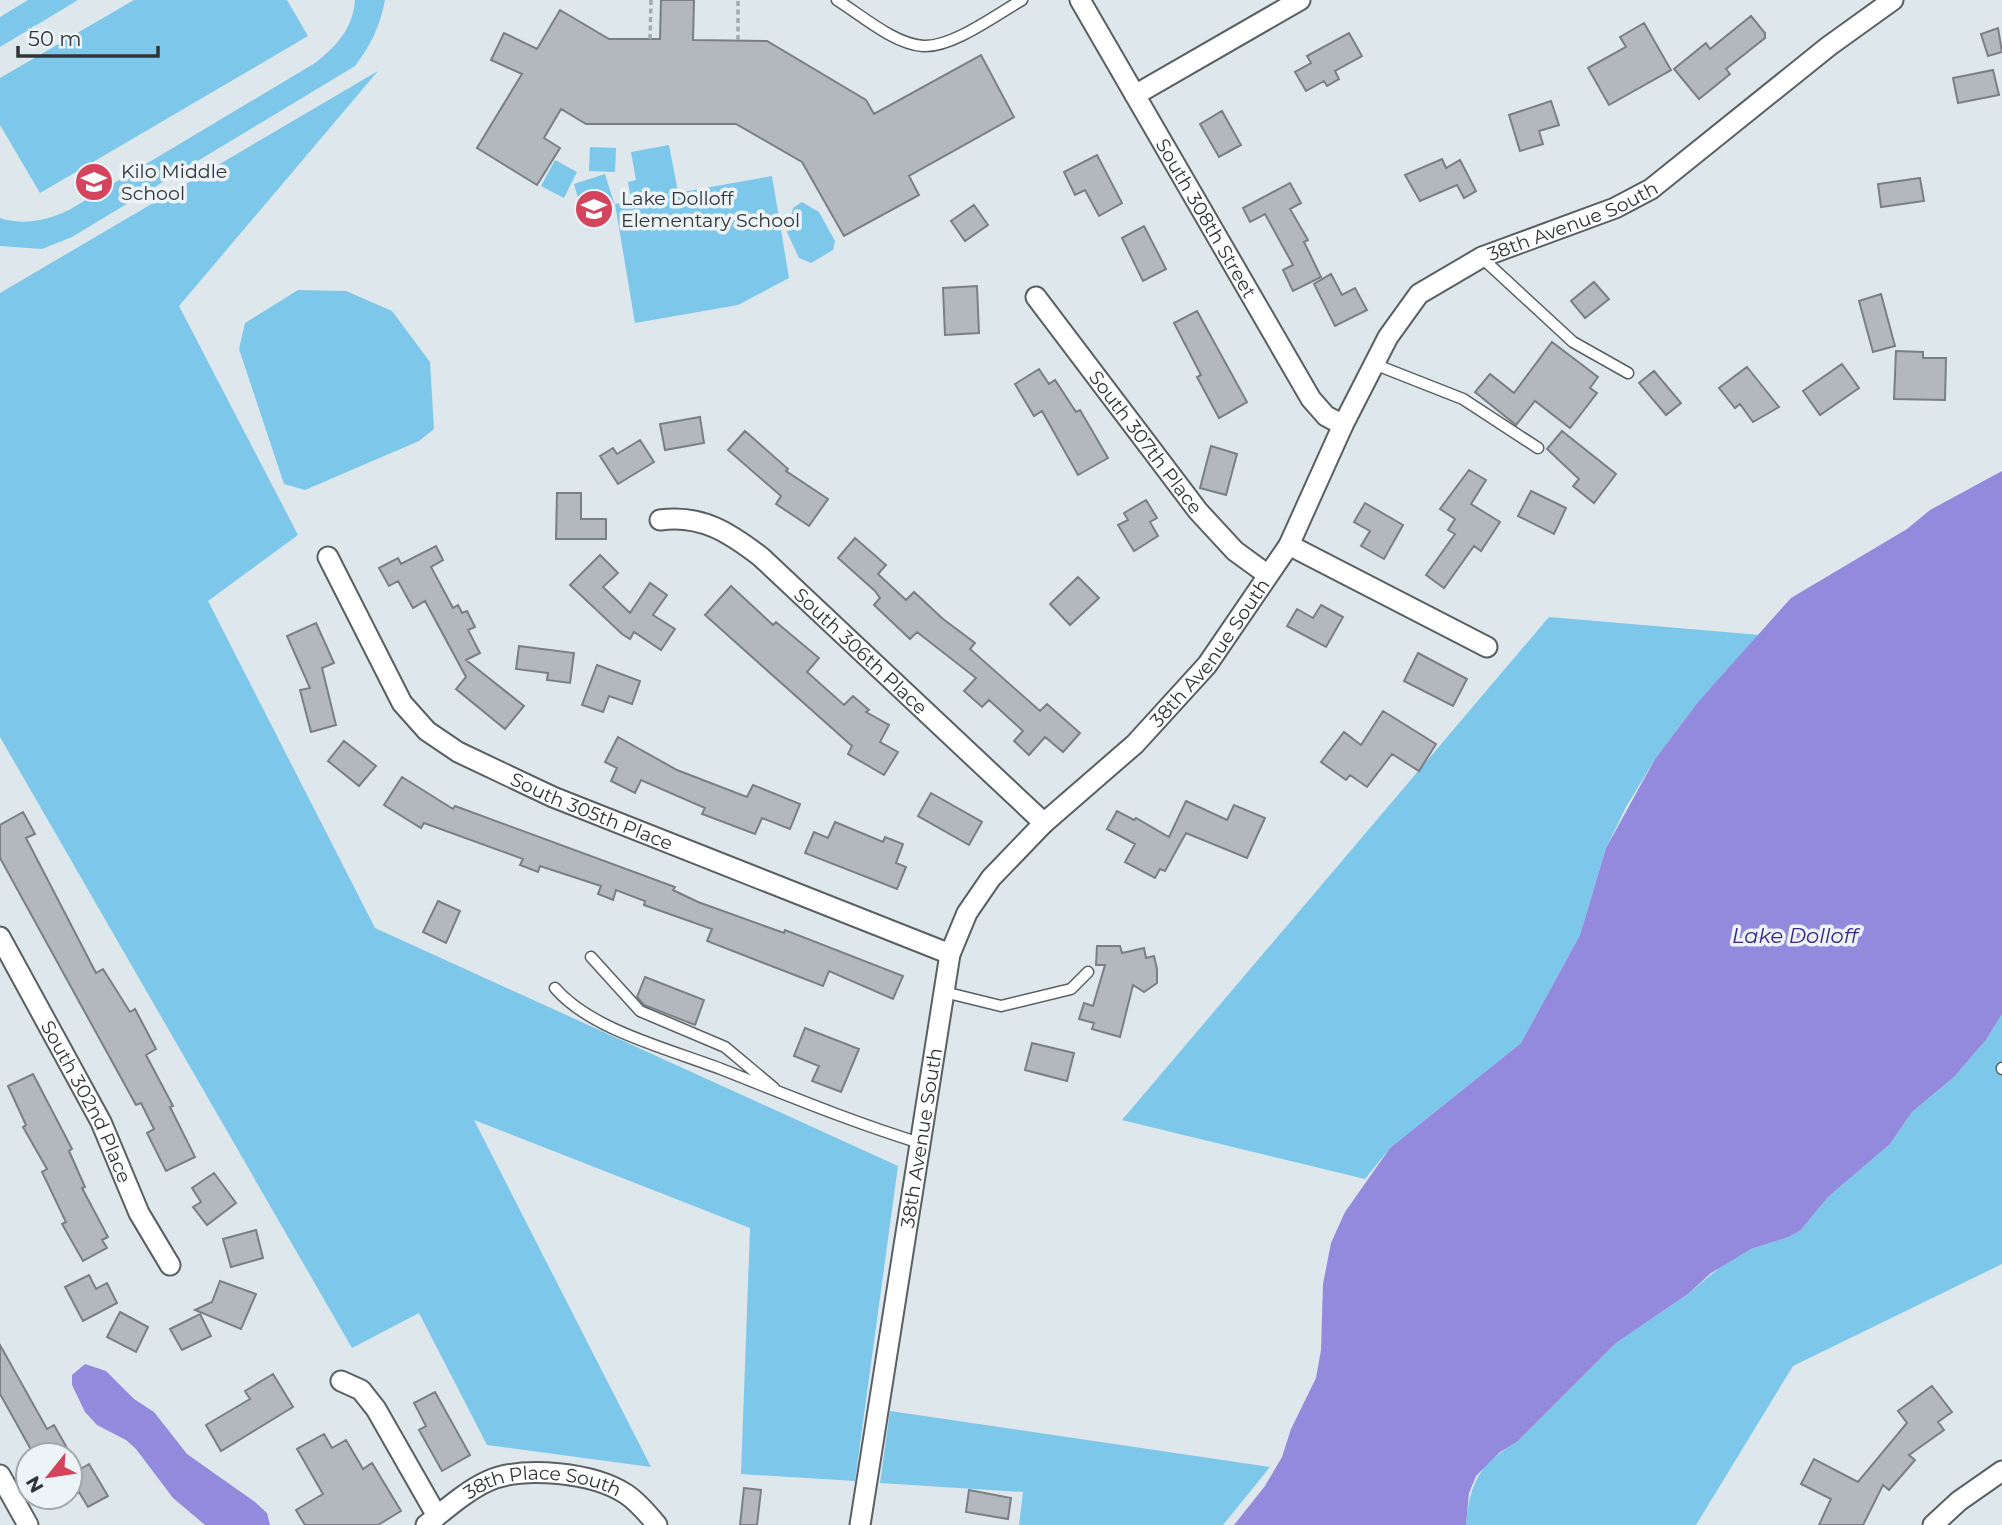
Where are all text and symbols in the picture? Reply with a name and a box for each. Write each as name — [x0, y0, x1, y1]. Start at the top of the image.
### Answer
scale bar — [18, 14, 158, 58]
text: 50 m — [28, 26, 82, 51]
street label: South 308th Street — [1151, 135, 1261, 302]
place label: Kilo Middle School — [121, 160, 227, 205]
school or university icon: Kilo Middle School — [73, 161, 115, 203]
street label: 38th Avenue South — [1484, 176, 1662, 266]
place label: Lake Dolloff Elementary School — [621, 187, 800, 232]
school or university icon: Lake Dolloff Elementary School — [573, 188, 615, 230]
street label: South 307th Place — [1084, 366, 1207, 519]
street label: 38th Avenue South — [1145, 574, 1275, 732]
street label: South 306th Place — [789, 583, 932, 719]
street label: South 305th Place — [507, 768, 676, 855]
water label: Lake Dolloff — [1732, 923, 1861, 948]
street label: South 302nd Place — [36, 1017, 136, 1186]
street label: 38th Avenue South — [896, 1046, 947, 1230]
north arrow — [14, 1441, 84, 1511]
street label: 38th Place South — [459, 1461, 625, 1504]
text: N — [21, 1472, 49, 1497]

